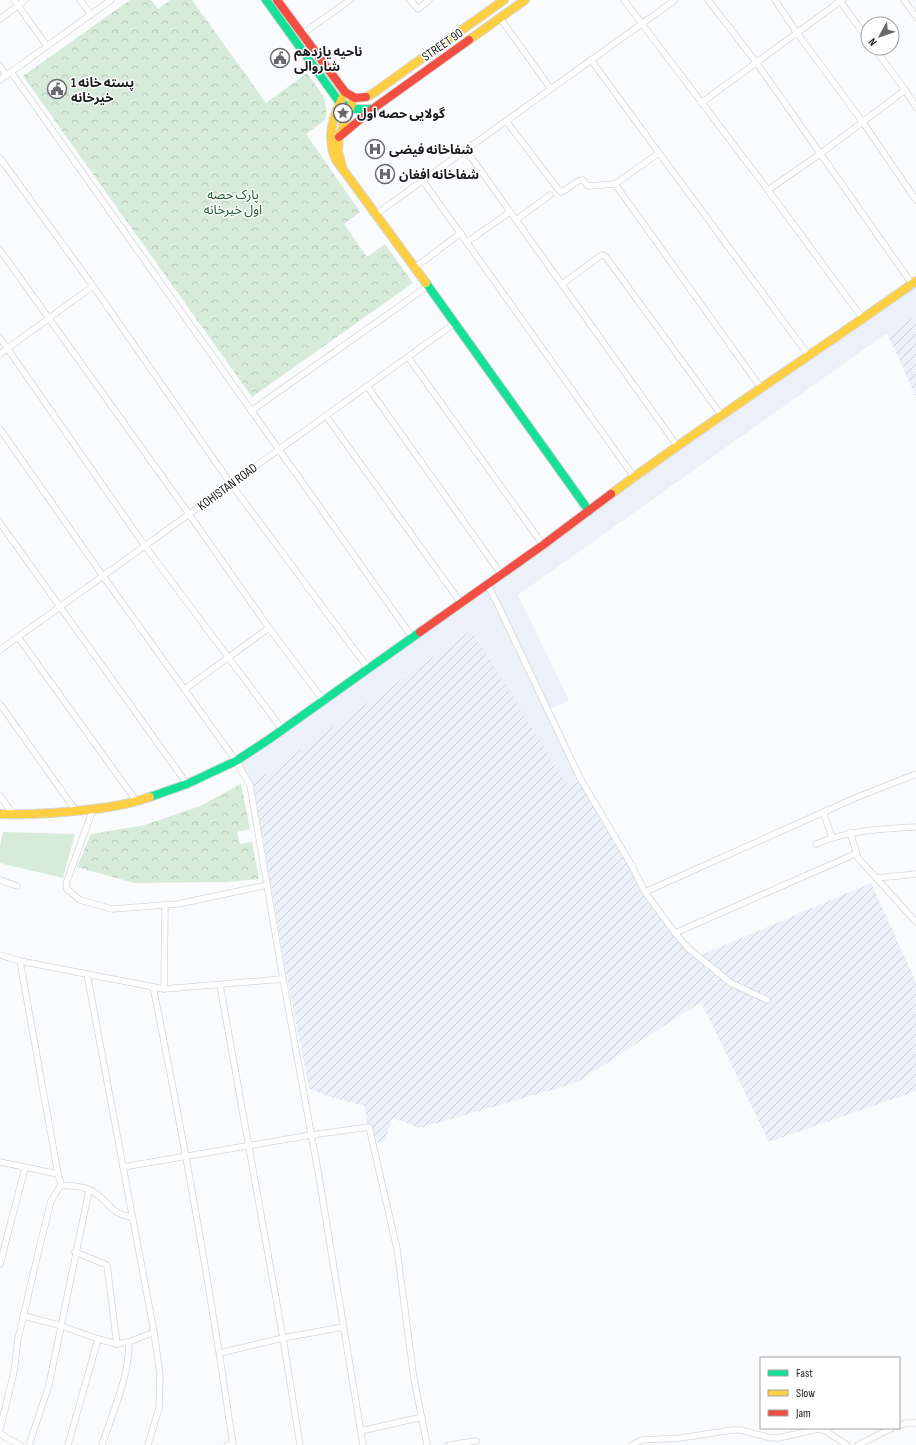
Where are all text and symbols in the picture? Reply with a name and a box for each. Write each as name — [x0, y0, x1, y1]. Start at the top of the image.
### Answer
north arrow — [860, 16, 900, 56]
street label: STREET 90 — [419, 25, 466, 65]
text: N — [866, 36, 880, 49]
place label: ناحیه یازدهم شاروالی — [294, 44, 362, 75]
public building icon: ناحیه یازدهم شاروالی — [269, 47, 291, 69]
place label: 1 پسته خانه خیرخانه — [71, 75, 134, 106]
public building icon: 1 پسته خانه خیرخانه — [46, 78, 68, 100]
place icon: گولایی حصه اول — [332, 102, 354, 124]
place label: گولایی حصه اول — [357, 106, 445, 122]
hospital icon: شفاخانه فیضی — [364, 138, 386, 160]
place label: شفاخانه فیضی — [389, 142, 473, 158]
hospital icon: شفاخانه افغان — [374, 163, 396, 185]
place label: شفاخانه افغان — [399, 167, 479, 183]
park label: پارک حصه اول خیرخانه — [204, 187, 262, 218]
street label: KOHISTAN ROAD — [195, 460, 261, 514]
legend — [760, 1357, 900, 1429]
text: Fast — [796, 1366, 813, 1381]
text: Slow — [796, 1386, 815, 1401]
text: Jam — [795, 1406, 811, 1421]

